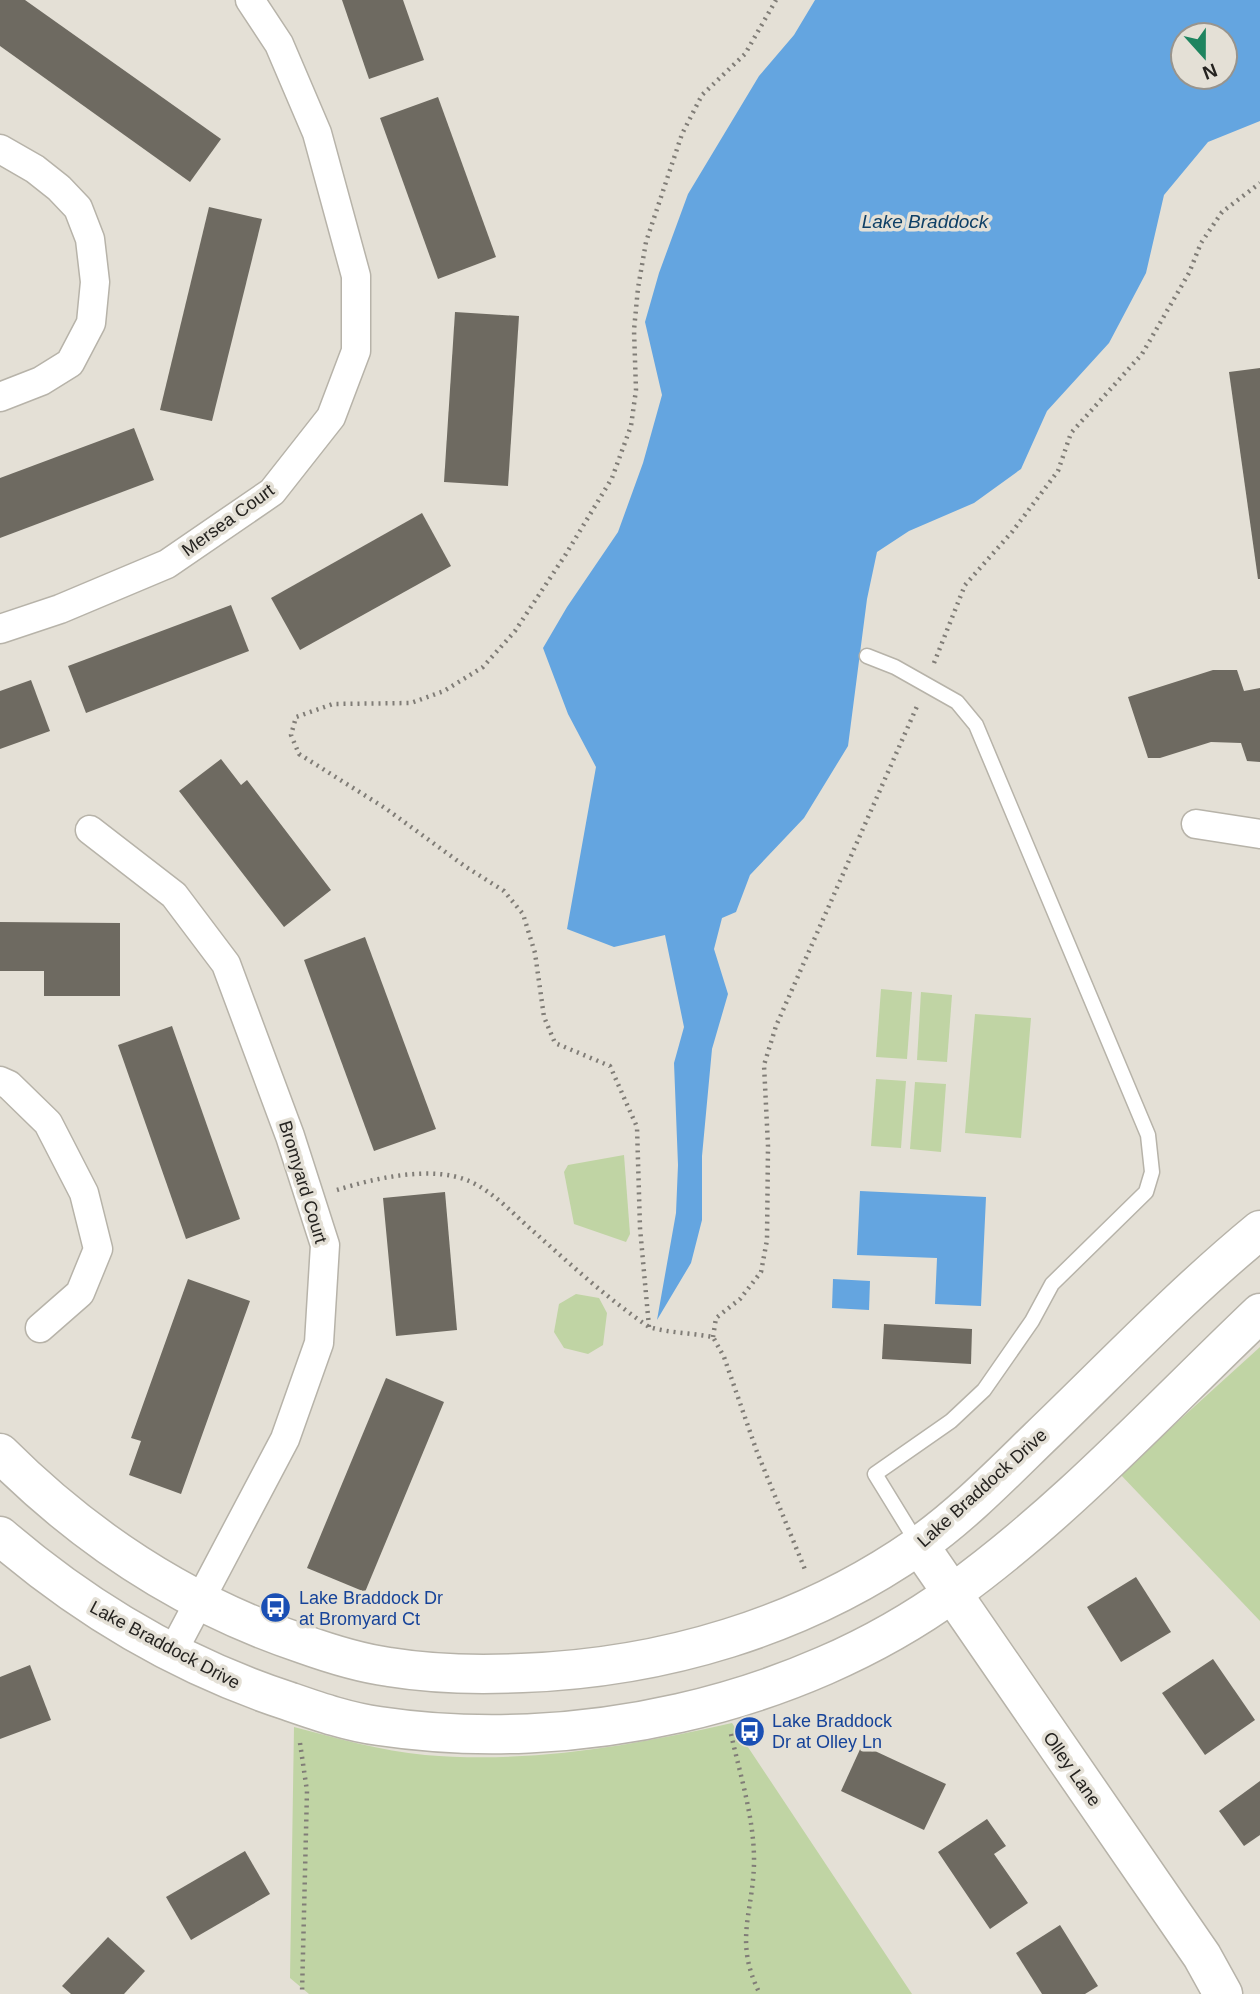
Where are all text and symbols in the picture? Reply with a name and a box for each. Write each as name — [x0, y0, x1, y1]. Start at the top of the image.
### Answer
north arrow — [1169, 21, 1239, 91]
text: N — [1200, 59, 1220, 84]
water label: Lake Braddock — [862, 211, 990, 232]
street label: Mersea Court — [178, 480, 278, 560]
street label: Bromyard Court — [275, 1118, 331, 1246]
street label: Lake Braddock Drive — [913, 1425, 1051, 1551]
place label: Lake Braddock Dr at Bromyard Ct — [299, 1588, 443, 1629]
bus stop icon: Lake Braddock Dr at Bromyard Ct — [259, 1591, 293, 1625]
street label: Lake Braddock Drive — [87, 1597, 243, 1693]
place label: Lake Braddock Dr at Olley Ln — [772, 1711, 893, 1752]
bus stop icon: Lake Braddock Dr at Olley Ln — [732, 1714, 766, 1748]
street label: Olley Lane — [1039, 1728, 1105, 1810]

